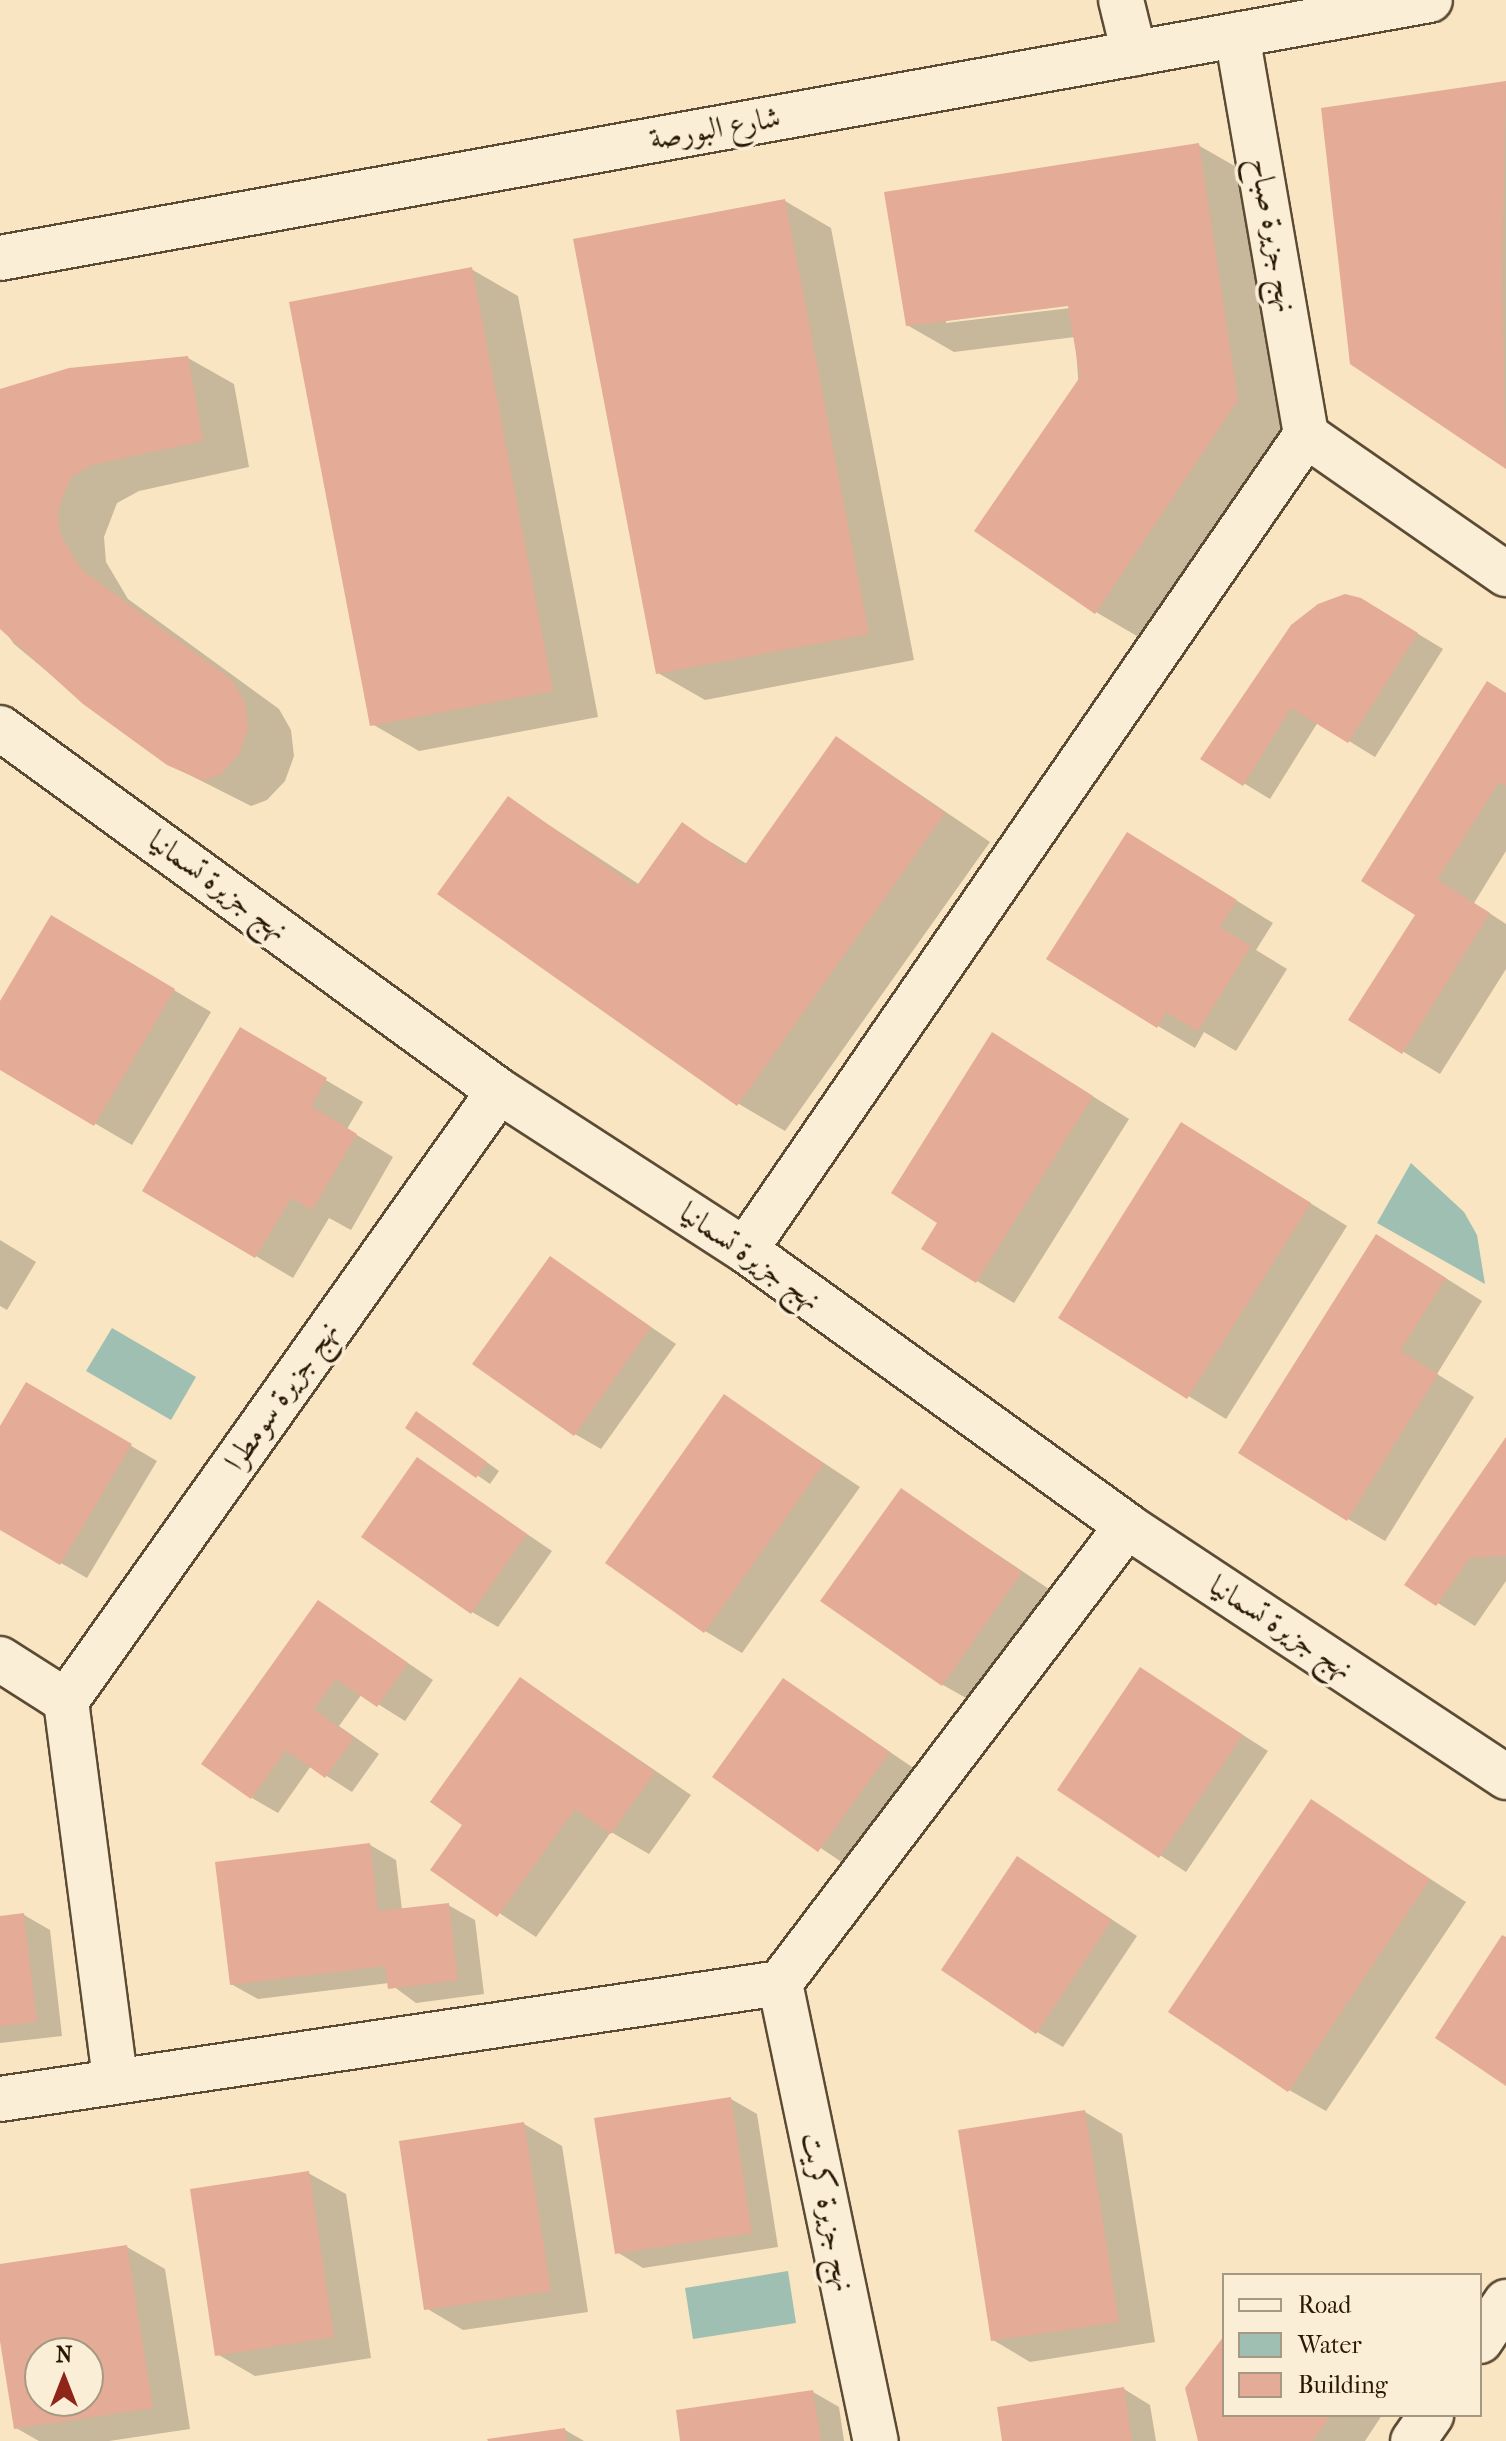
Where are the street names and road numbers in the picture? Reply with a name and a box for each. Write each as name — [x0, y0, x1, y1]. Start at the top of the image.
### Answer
street label: شارع البورصة — [647, 100, 783, 158]
street label: نهج جزيرة صباح — [1242, 155, 1304, 315]
street label: نهج جزيرة تسمانيا — [141, 823, 295, 949]
street label: نهج جزيرة تسمانيا — [672, 1195, 828, 1319]
street label: نهج جزيرة سومطرا — [217, 1314, 347, 1478]
street label: نهج جزيرة تسمانيا — [1202, 1568, 1360, 1688]
street label: نهج جزيرة كريت — [794, 2129, 862, 2295]

